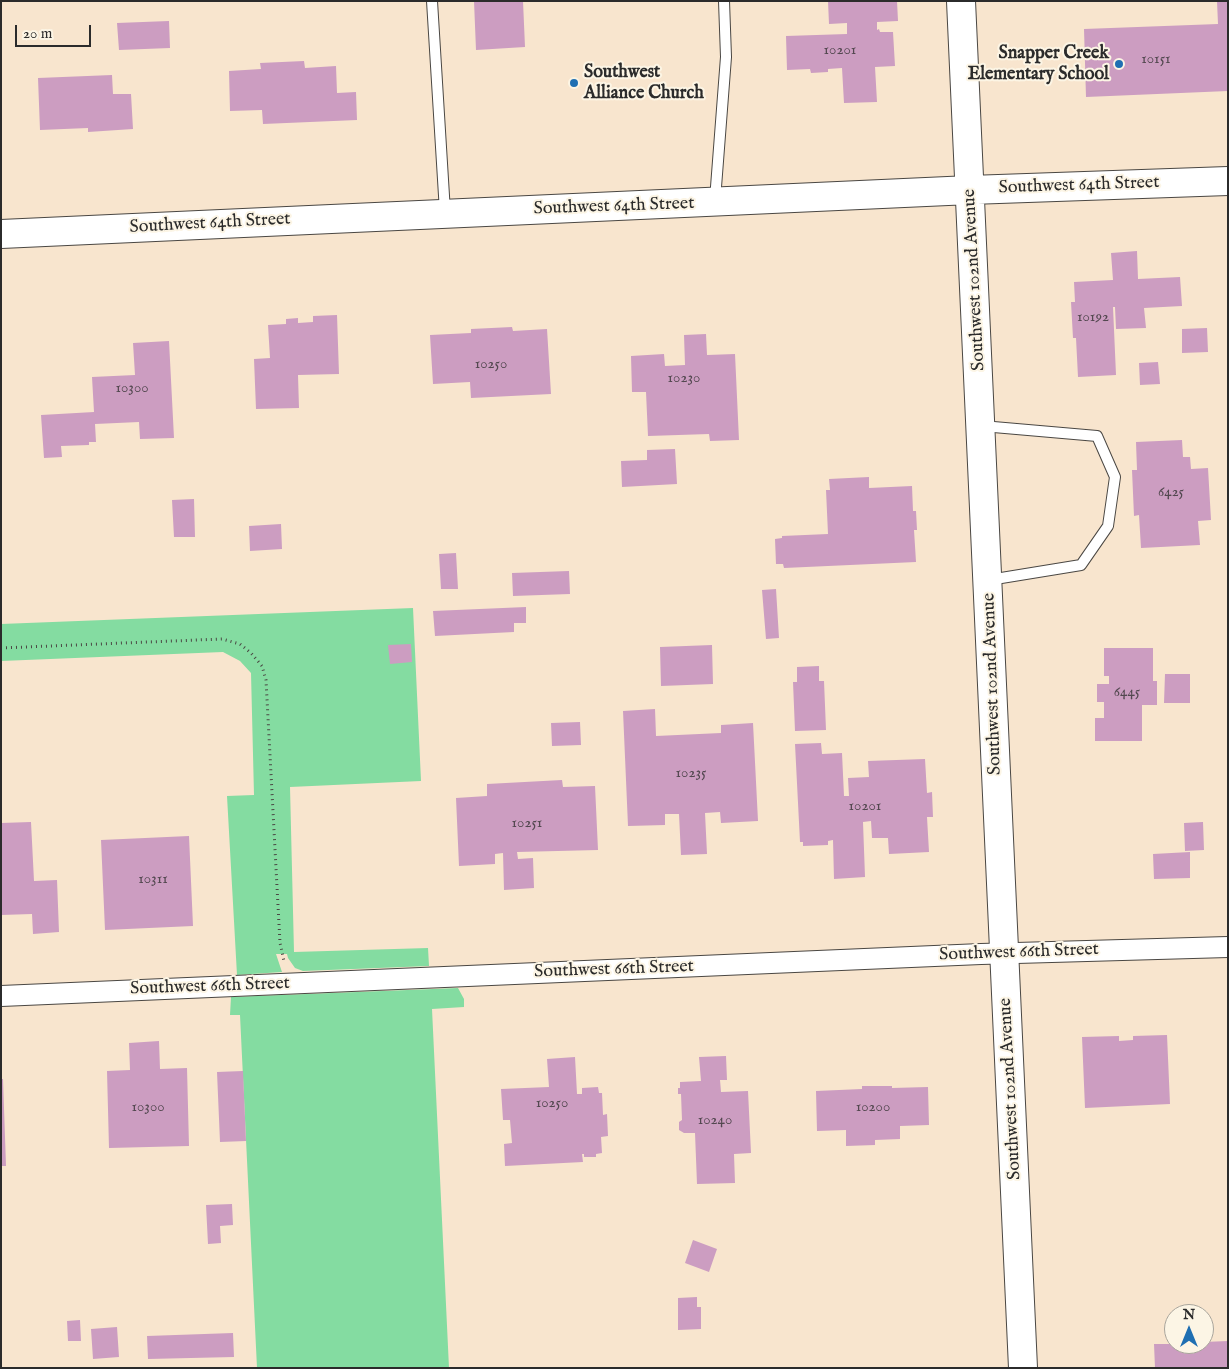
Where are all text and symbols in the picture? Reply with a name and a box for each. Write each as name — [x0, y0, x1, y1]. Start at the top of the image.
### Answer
scale bar — [18, 15, 94, 47]
text: 20 m — [23, 24, 52, 43]
house number: 10201 — [824, 42, 856, 60]
place label: Snapper Creek Elementary School — [968, 43, 1109, 86]
house number: 10151 — [1141, 51, 1171, 69]
marker: Snapper Creek Elementary School — [1113, 58, 1125, 70]
place label: Southwest Alliance Church — [584, 62, 704, 104]
marker: Southwest Alliance Church — [568, 77, 580, 89]
street label: Southwest 64th Street — [998, 172, 1160, 200]
street label: Southwest 102nd Avenue — [959, 188, 991, 372]
street label: Southwest 64th Street — [533, 193, 695, 221]
street label: Southwest 64th Street — [129, 209, 291, 239]
house number: 10192 — [1077, 309, 1109, 327]
house number: 10250 — [475, 356, 507, 374]
house number: 10230 — [668, 370, 700, 388]
house number: 10300 — [115, 380, 149, 398]
house number: 6425 — [1158, 484, 1184, 502]
street label: Southwest 102nd Avenue — [979, 593, 1007, 775]
house number: 6445 — [1114, 684, 1140, 702]
house number: 10235 — [676, 765, 706, 783]
house number: 10201 — [849, 798, 881, 816]
house number: 10251 — [512, 815, 542, 833]
house number: 10311 — [138, 871, 168, 889]
street label: Southwest 66th Street — [939, 939, 1099, 967]
street label: Southwest 66th Street — [534, 956, 694, 984]
street label: Southwest 66th Street — [130, 973, 290, 1001]
street label: Southwest 102nd Avenue — [995, 997, 1027, 1181]
house number: 10250 — [536, 1095, 568, 1113]
house number: 10300 — [131, 1099, 165, 1117]
house number: 10200 — [856, 1099, 890, 1117]
house number: 10240 — [698, 1112, 732, 1130]
north arrow — [1164, 1304, 1214, 1354]
text: N — [1183, 1306, 1195, 1324]

